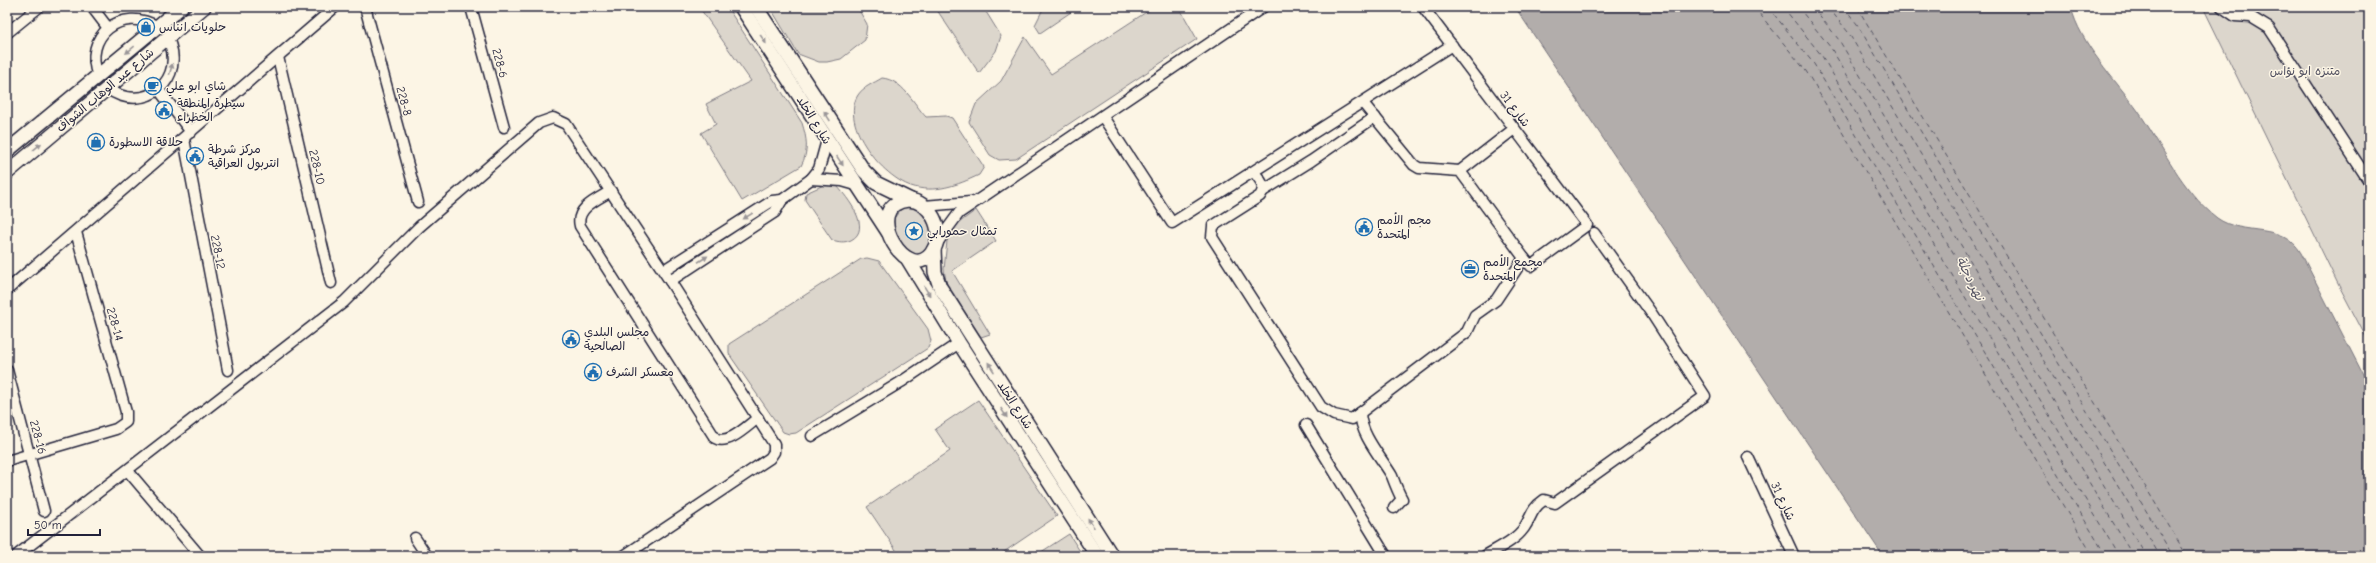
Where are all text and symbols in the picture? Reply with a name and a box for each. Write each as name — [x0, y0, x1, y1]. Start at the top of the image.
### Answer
shop icon: حلويات انناس — [136, 17, 156, 37]
place label: حلويات انناس — [159, 20, 226, 35]
one-way arrow — [759, 34, 766, 45]
street label: شارع عبد الوهاب الشواف — [54, 45, 158, 136]
one-way arrow — [124, 45, 135, 54]
street label: 228-6 — [489, 47, 511, 79]
one-way arrow — [168, 63, 174, 75]
park label: متنزه ابو نؤاس — [2270, 64, 2340, 79]
cafe icon: شاي ابو علي — [143, 76, 163, 96]
place label: شاي ابو علي — [166, 79, 226, 97]
street label: 228-8 — [393, 85, 415, 117]
street label: شارع 31 — [1496, 88, 1533, 131]
street label: شارع الخلد — [792, 93, 834, 148]
place label: سيطرة المنطقة الخظراء — [177, 96, 245, 124]
public building icon: سيطرة المنطقة الخظراء — [154, 100, 174, 120]
one-way arrow — [823, 111, 831, 121]
shop icon: حلاقة الاسطورة — [86, 132, 106, 152]
place label: حلاقة الاسطورة — [109, 135, 183, 150]
place label: مركز شرطة انتربول العراقية — [208, 142, 279, 171]
one-way arrow — [31, 143, 42, 152]
public building icon: مركز شرطة انتربول العراقية — [185, 146, 205, 166]
street label: 228-10 — [306, 148, 328, 186]
one-way arrow — [836, 155, 844, 166]
place label: مجم الأمم المتحدة — [1377, 212, 1431, 241]
one-way arrow — [742, 213, 754, 220]
public building icon: مجم الأمم المتحدة — [1354, 217, 1374, 237]
place icon: تمثال حمورابي — [904, 221, 924, 241]
place label: تمثال حمورابي — [927, 224, 997, 242]
street label: 228-12 — [208, 234, 228, 270]
place label: مجمع الأمم المتحدة — [1483, 254, 1543, 283]
water label: نهر دجلة — [1953, 254, 1988, 304]
one-way arrow — [698, 255, 708, 263]
office icon: مجمع الأمم المتحدة — [1460, 259, 1480, 279]
one-way arrow — [923, 285, 930, 297]
street label: 228-14 — [104, 306, 126, 342]
place label: مجلس البلدي الصالحية — [584, 325, 649, 353]
public building icon: مجلس البلدي الصالحية — [561, 329, 581, 349]
one-way arrow — [987, 361, 994, 373]
public building icon: معسكر الشرف — [583, 362, 603, 382]
place label: معسكر الشرف — [606, 365, 674, 379]
street label: شارع الخلد — [993, 379, 1036, 433]
one-way arrow — [1000, 408, 1008, 418]
street label: 228-16 — [27, 418, 49, 456]
street label: شارع 31 — [1766, 480, 1798, 523]
scale bar — [28, 511, 100, 537]
text: 50 m — [34, 518, 62, 532]
one-way arrow — [1087, 518, 1095, 528]

